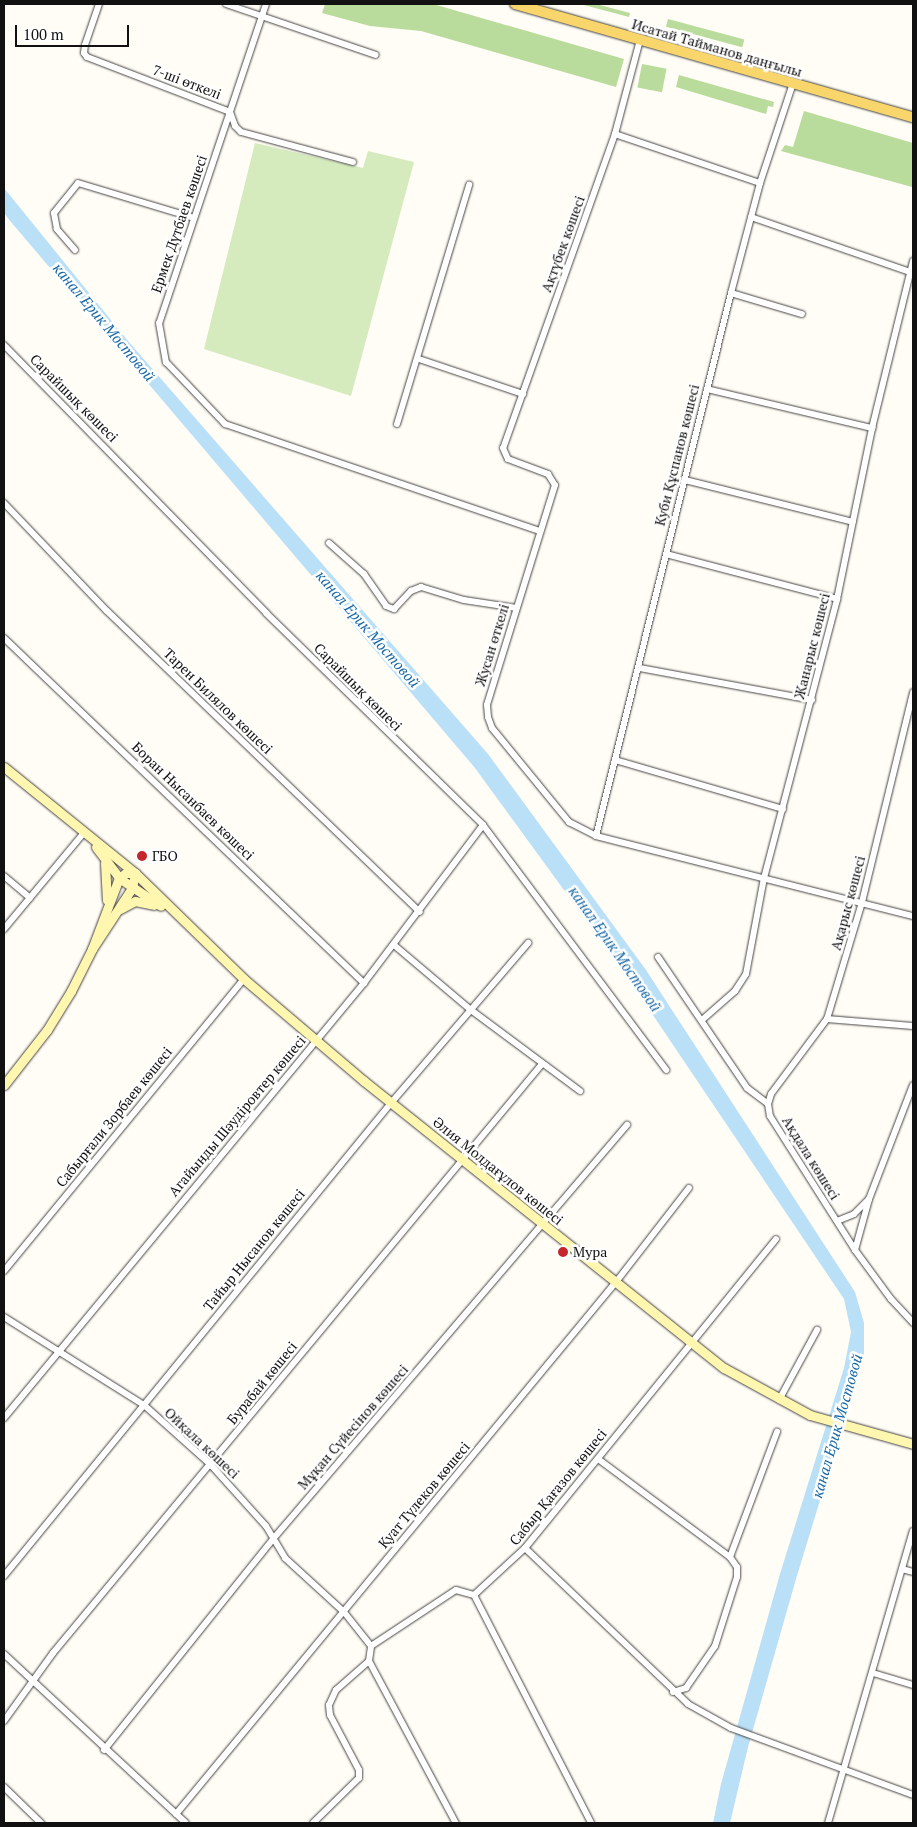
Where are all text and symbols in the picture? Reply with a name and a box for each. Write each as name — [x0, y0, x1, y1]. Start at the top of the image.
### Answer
scale bar — [18, 15, 131, 47]
street label: Исатай Тайманов даңғылы — [630, 16, 804, 80]
text: 100 m — [23, 24, 64, 44]
street label: 7-шi өткелi — [150, 61, 224, 103]
street label: Ермек Дүтбаев көшесi — [147, 153, 211, 295]
street label: Ақтүбек көшесi — [538, 193, 588, 295]
water label: канал Ерик Мостовой — [49, 259, 159, 385]
street label: Сарайшық көшесі — [27, 351, 121, 445]
street label: Куби Құспанов көшесi — [651, 383, 703, 527]
water label: канал Ерик Мостовой — [312, 567, 424, 691]
street label: Жанарыс көшесі — [791, 591, 833, 701]
street label: Жусан өткелі — [471, 602, 513, 688]
street label: Сарайшық көшесі — [311, 640, 405, 734]
street label: Тарен Билялов көшесі — [160, 645, 276, 757]
street label: Боран Нысанбаев көшесі — [129, 738, 257, 864]
place label: ГБО — [152, 848, 178, 864]
marker: ГБО — [136, 850, 148, 862]
street label: Ақарыс көшесi — [827, 854, 869, 952]
water label: канал Ерик Мостовой — [565, 883, 665, 1015]
street label: Агайынды Шәудіровтер көшесi — [165, 1032, 309, 1200]
street label: Сабырғали Зорбаев көшесі — [52, 1044, 176, 1190]
street label: Әлия Молдағұлов көшесі — [430, 1113, 566, 1229]
street label: Ақдала көшесі — [779, 1113, 843, 1203]
street label: Тайыр Нысанов көшесi — [200, 1186, 308, 1314]
place label: Мура — [573, 1244, 607, 1260]
marker: Мура — [557, 1246, 569, 1258]
street label: Бурабай көшесi — [223, 1338, 301, 1428]
water label: канал Ерик Мостовой — [808, 1352, 866, 1500]
street label: Мұқан Сүйесінов көшесі — [294, 1361, 412, 1493]
street label: Ойқала көшесі — [161, 1404, 243, 1482]
street label: Сабыр Қағазов көшесі — [506, 1425, 610, 1549]
street label: Қуат Түлеков көшесі — [375, 1438, 473, 1552]

